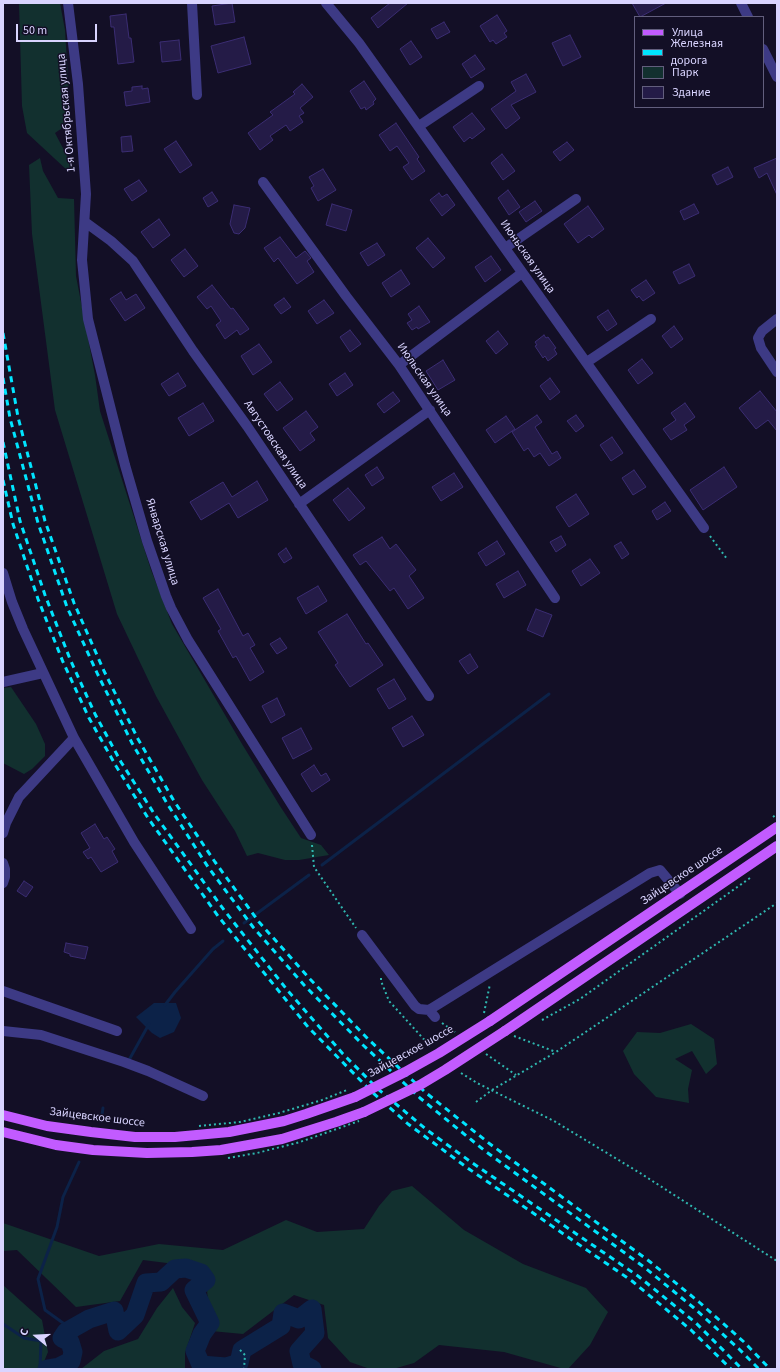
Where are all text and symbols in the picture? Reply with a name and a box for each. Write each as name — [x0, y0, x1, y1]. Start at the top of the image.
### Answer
scale bar — [18, 16, 99, 42]
legend — [634, 16, 764, 108]
text: 50 m — [23, 22, 47, 39]
text: Улица — [672, 24, 703, 41]
text: Железная дорога — [671, 35, 723, 69]
street label: 1-я Октябрьская улица — [55, 53, 79, 173]
text: Парк — [672, 64, 698, 81]
text: Здание — [672, 84, 711, 101]
street label: Июньская улица — [496, 217, 558, 297]
street label: Июльская улица — [393, 340, 455, 420]
street label: Августовская улица — [240, 398, 310, 492]
street label: Январская улица — [142, 497, 182, 587]
street label: Зайцевское шоссе — [638, 843, 726, 909]
street label: Зайцевское шоссе — [365, 1022, 457, 1082]
street label: Зайцевское шоссе — [48, 1105, 146, 1131]
north arrow — [16, 1316, 56, 1356]
text: С — [16, 1327, 32, 1338]

